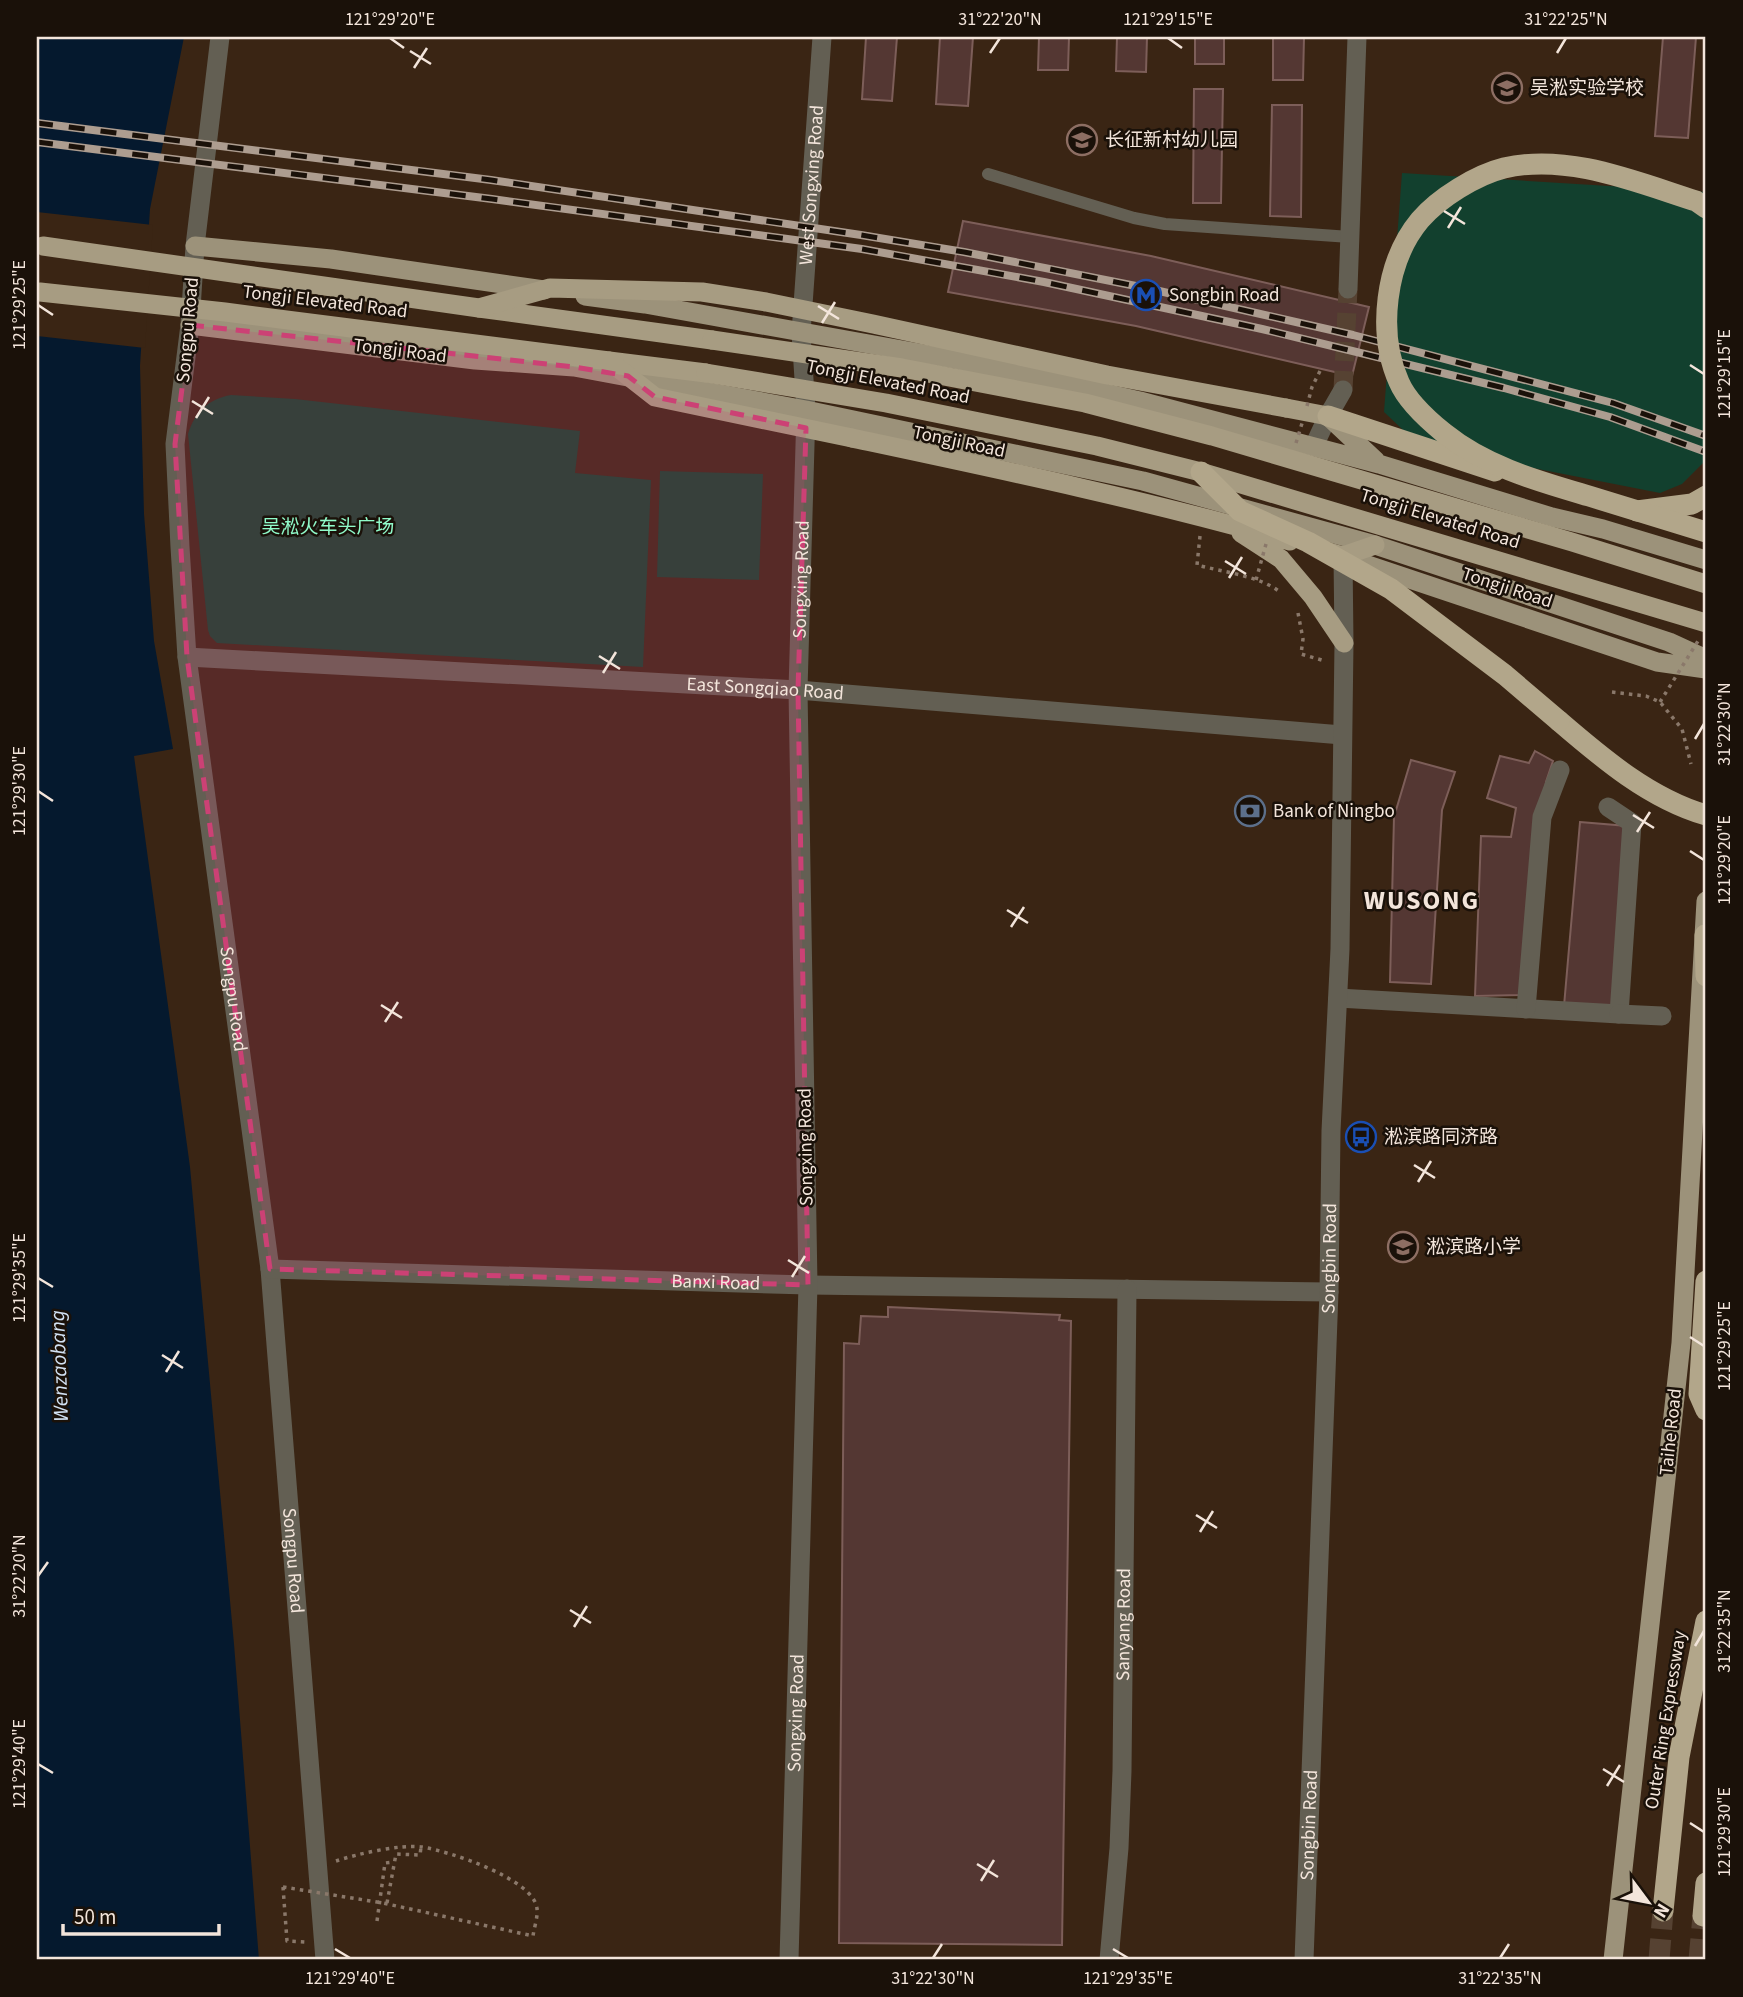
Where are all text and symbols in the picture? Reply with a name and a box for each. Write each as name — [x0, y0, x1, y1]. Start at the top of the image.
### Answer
text: 121°29'20"E — [345, 7, 435, 32]
text: 31°22'20"N — [958, 7, 1042, 32]
text: 121°29'15"E — [1123, 7, 1213, 32]
text: 31°22'25"N — [1524, 7, 1608, 32]
school or university icon: 吴淞实验学校 — [1490, 71, 1524, 105]
place label: 吴淞实验学校 — [1530, 75, 1644, 102]
street label: West Songxing Road — [792, 104, 831, 266]
school or university icon: 长征新村幼儿园 — [1065, 123, 1099, 157]
place label: 长征新村幼儿园 — [1105, 127, 1238, 154]
text: 121°29'25"E — [7, 260, 32, 350]
street label: Songpu Road — [170, 276, 206, 384]
street label: Tongji Elevated Road — [241, 278, 409, 326]
metro station icon: Songbin Road — [1129, 278, 1163, 312]
place label: Songbin Road — [1169, 282, 1280, 309]
text: 121°29'15"E — [1712, 329, 1737, 419]
street label: Tongji Road — [352, 332, 448, 370]
street label: Tongji Elevated Road — [804, 353, 972, 411]
street label: Tongji Road — [910, 419, 1008, 465]
street label: Tongji Elevated Road — [1357, 482, 1523, 556]
park label: 吴淞火车头广场 — [261, 514, 395, 541]
street label: Songxing Road — [786, 520, 816, 639]
street label: Tongji Road — [1458, 561, 1556, 615]
street label: East Songqiao Road — [686, 671, 845, 707]
text: 31°22'30"N — [1712, 682, 1737, 766]
text: 121°29'30"E — [7, 746, 32, 836]
bank icon: Bank of Ningbo — [1233, 794, 1267, 828]
place label: Bank of Ningbo — [1273, 798, 1395, 825]
text: 121°29'20"E — [1712, 815, 1737, 905]
district label: WUSONG — [1364, 882, 1480, 919]
street label: Songpu Road — [213, 945, 254, 1053]
street label: Songxing Road — [791, 1088, 821, 1206]
bus stop icon: 淞滨路同济路 — [1344, 1120, 1378, 1154]
place label: 淞滨路同济路 — [1384, 1124, 1498, 1151]
street label: Songbin Road — [1315, 1203, 1344, 1314]
school or university icon: 淞滨路小学 — [1386, 1230, 1420, 1264]
text: 121°29'35"E — [7, 1233, 32, 1323]
place label: 淞滨路小学 — [1426, 1234, 1521, 1261]
street label: Banxi Road — [671, 1267, 761, 1297]
text: 121°29'25"E — [1712, 1301, 1737, 1391]
water label: Wenzaobang — [42, 1310, 76, 1422]
street label: Taihe Road — [1653, 1387, 1689, 1477]
street label: Songpu Road — [276, 1507, 311, 1614]
text: 31°22'20"N — [7, 1534, 32, 1618]
street label: Sanyang Road — [1109, 1568, 1138, 1681]
text: 31°22'35"N — [1712, 1589, 1737, 1673]
street label: Outer Ring Expressway — [1639, 1629, 1693, 1811]
street label: Songxing Road — [781, 1654, 811, 1773]
text: 121°29'40"E — [7, 1719, 32, 1809]
street label: Songbin Road — [1293, 1769, 1325, 1881]
text: 121°29'30"E — [1712, 1787, 1737, 1877]
north arrow — [1614, 1868, 1684, 1938]
scale bar — [63, 1892, 219, 1936]
text: N — [1646, 1898, 1676, 1923]
text: 50 m — [74, 1902, 116, 1932]
text: 121°29'40"E — [305, 1966, 395, 1991]
text: 31°22'30"N — [891, 1966, 975, 1991]
text: 121°29'35"E — [1083, 1966, 1173, 1991]
text: 31°22'35"N — [1458, 1966, 1542, 1991]

